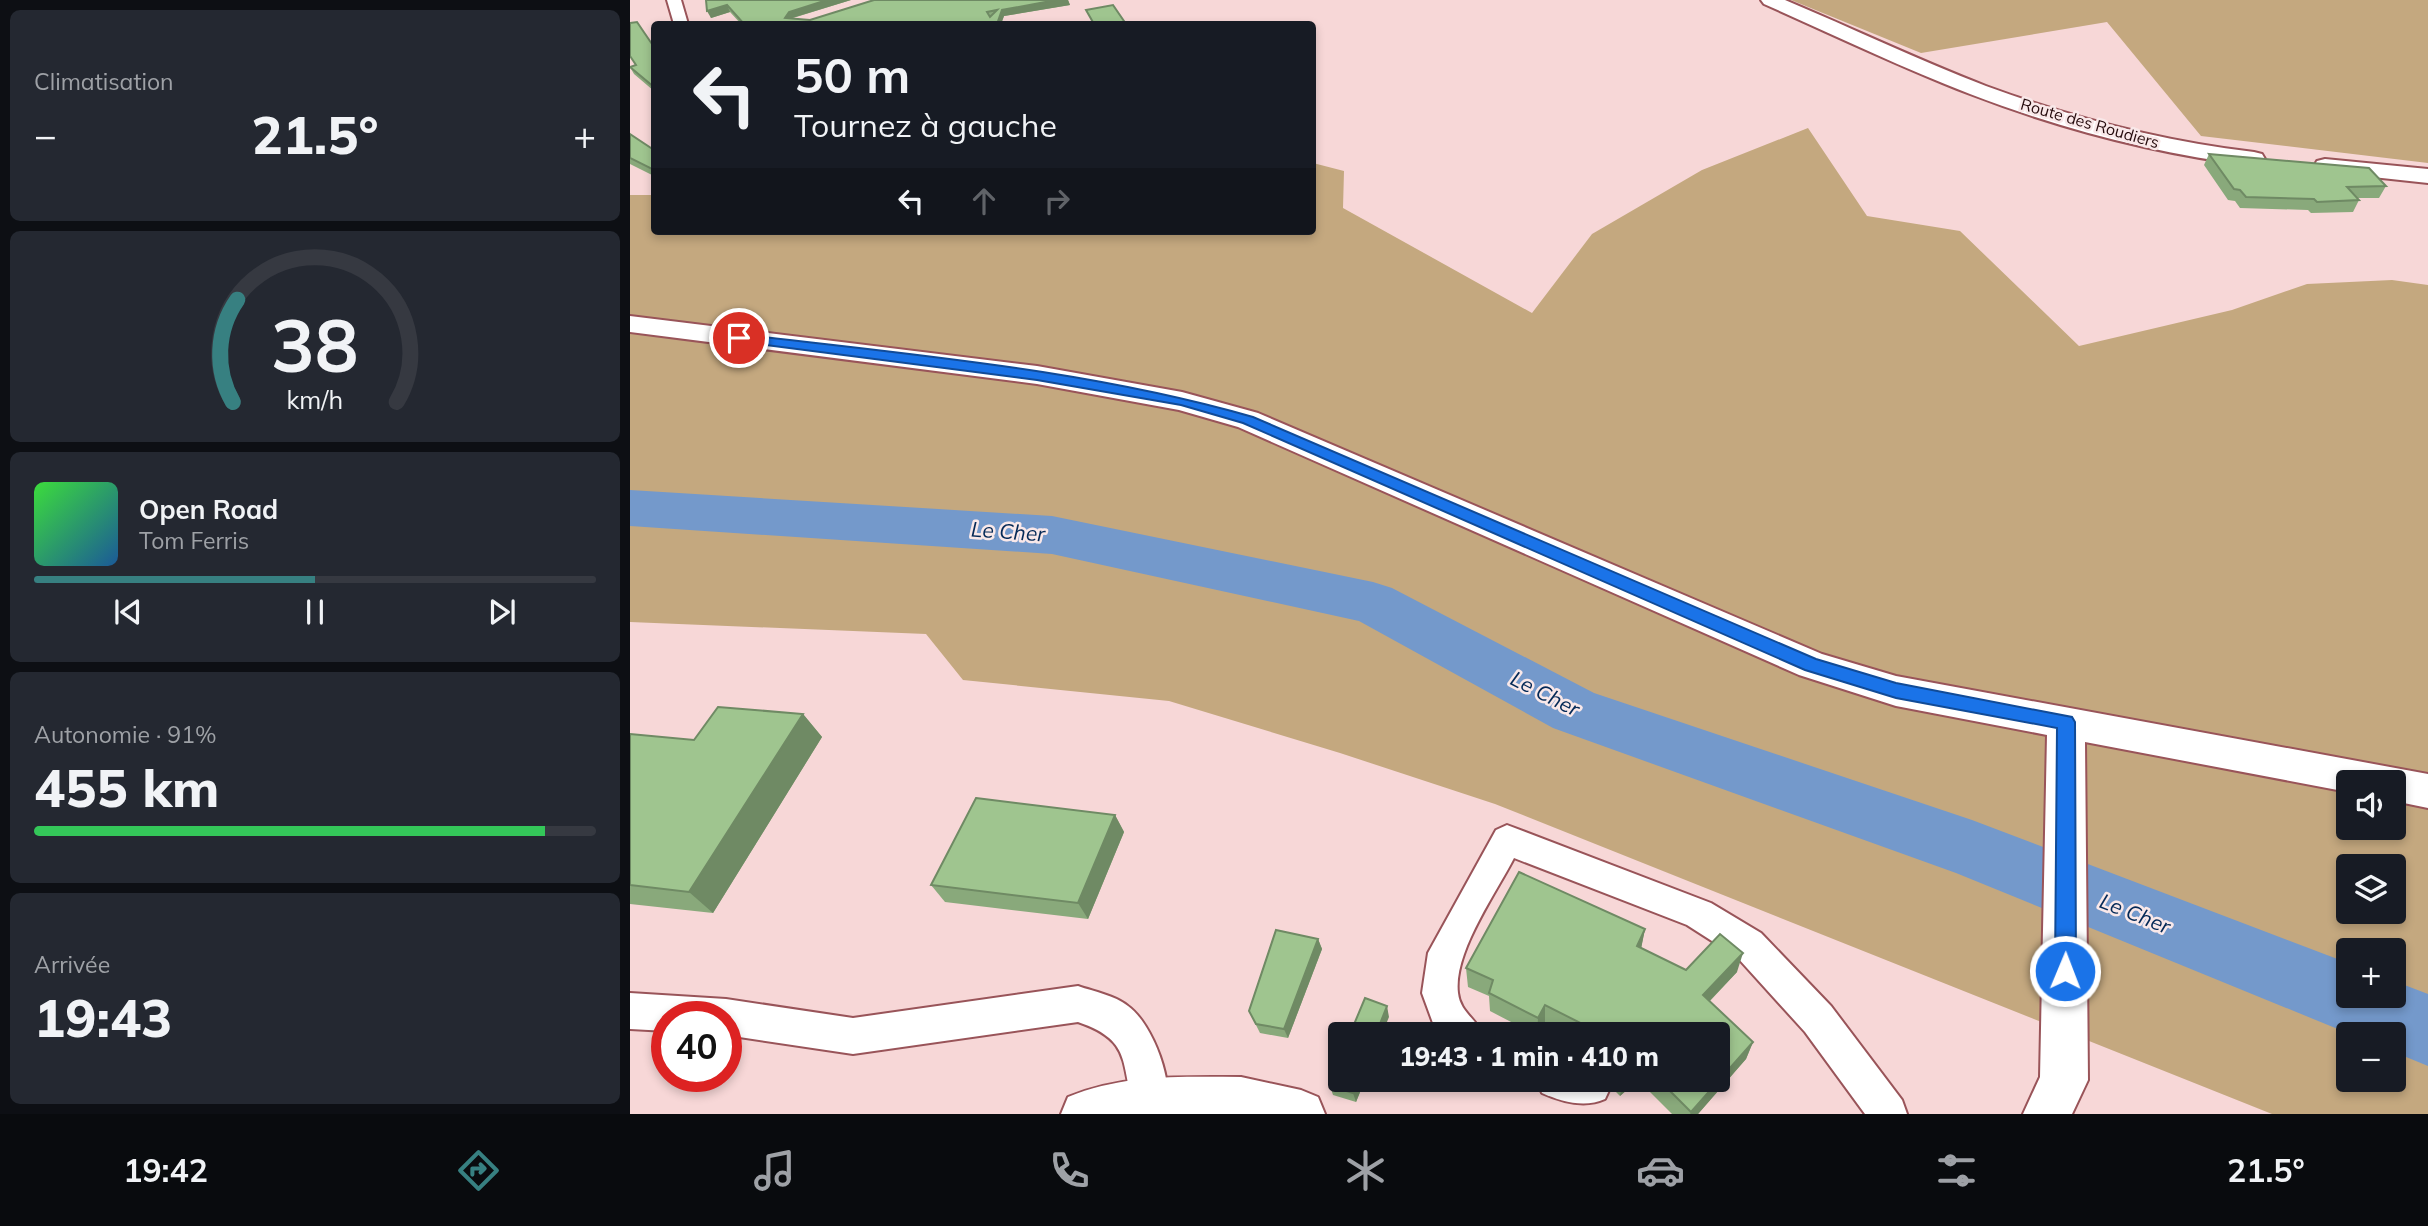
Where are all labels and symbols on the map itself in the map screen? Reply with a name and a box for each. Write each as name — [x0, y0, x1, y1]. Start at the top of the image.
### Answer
street label: Route des Roudiers — [2018, 94, 2162, 152]
pin — [709, 308, 769, 368]
water label: Le Cher — [970, 515, 1047, 547]
water label: Le Cher — [1507, 665, 1586, 722]
water label: Le Cher — [2096, 887, 2176, 939]
position arrow — [2028, 934, 2102, 1008]
speed limit sign: 40 — [651, 1001, 742, 1092]

